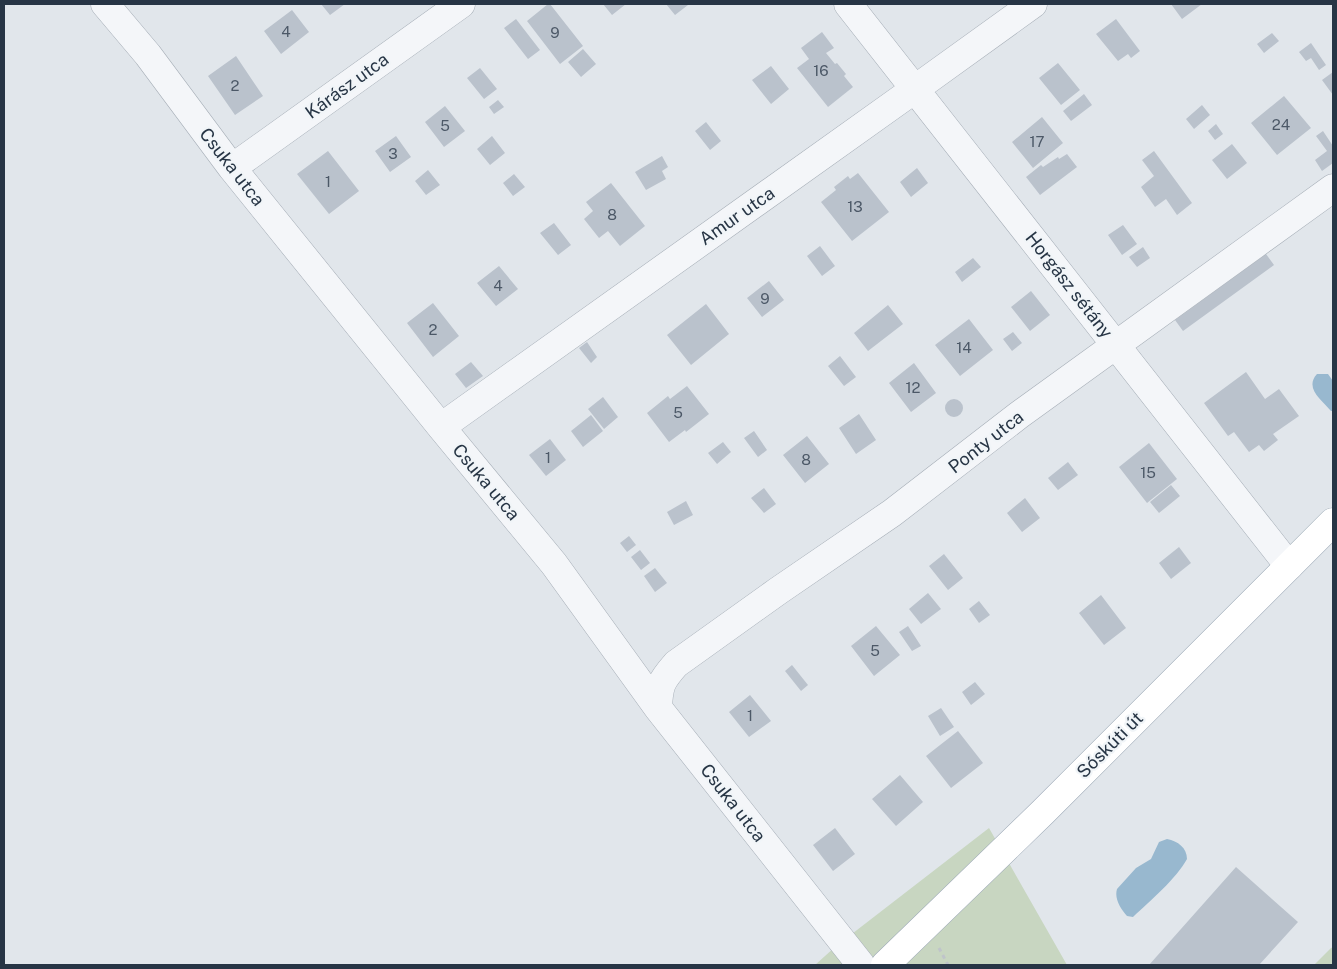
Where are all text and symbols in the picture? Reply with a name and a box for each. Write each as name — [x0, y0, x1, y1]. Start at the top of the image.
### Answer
house number: 4 — [281, 23, 291, 40]
house number: 9 — [550, 24, 560, 41]
street label: Kárász utca — [301, 48, 392, 123]
house number: 16 — [813, 62, 829, 79]
house number: 2 — [231, 77, 240, 94]
house number: 24 — [1272, 116, 1290, 133]
house number: 5 — [440, 117, 450, 134]
street label: Csuka utca — [195, 124, 269, 210]
house number: 17 — [1029, 133, 1045, 150]
house number: 3 — [388, 145, 398, 162]
house number: 1 — [325, 173, 331, 190]
street label: Amur utca — [695, 182, 778, 249]
house number: 13 — [847, 198, 863, 215]
house number: 8 — [607, 206, 617, 223]
street label: Horgász sétány — [1021, 227, 1118, 342]
house number: 4 — [493, 277, 503, 294]
house number: 9 — [760, 290, 770, 307]
house number: 2 — [429, 321, 438, 338]
house number: 14 — [956, 339, 972, 356]
house number: 12 — [905, 379, 921, 396]
house number: 5 — [673, 404, 683, 421]
street label: Ponty utca — [944, 406, 1027, 477]
street label: Csuka utca — [448, 439, 524, 524]
house number: 1 — [545, 449, 551, 466]
house number: 8 — [801, 451, 811, 468]
house number: 15 — [1140, 464, 1156, 481]
house number: 5 — [870, 642, 880, 659]
house number: 1 — [747, 707, 753, 724]
street label: Sóskúti út — [1072, 707, 1147, 782]
street label: Csuka utca — [696, 760, 770, 846]

